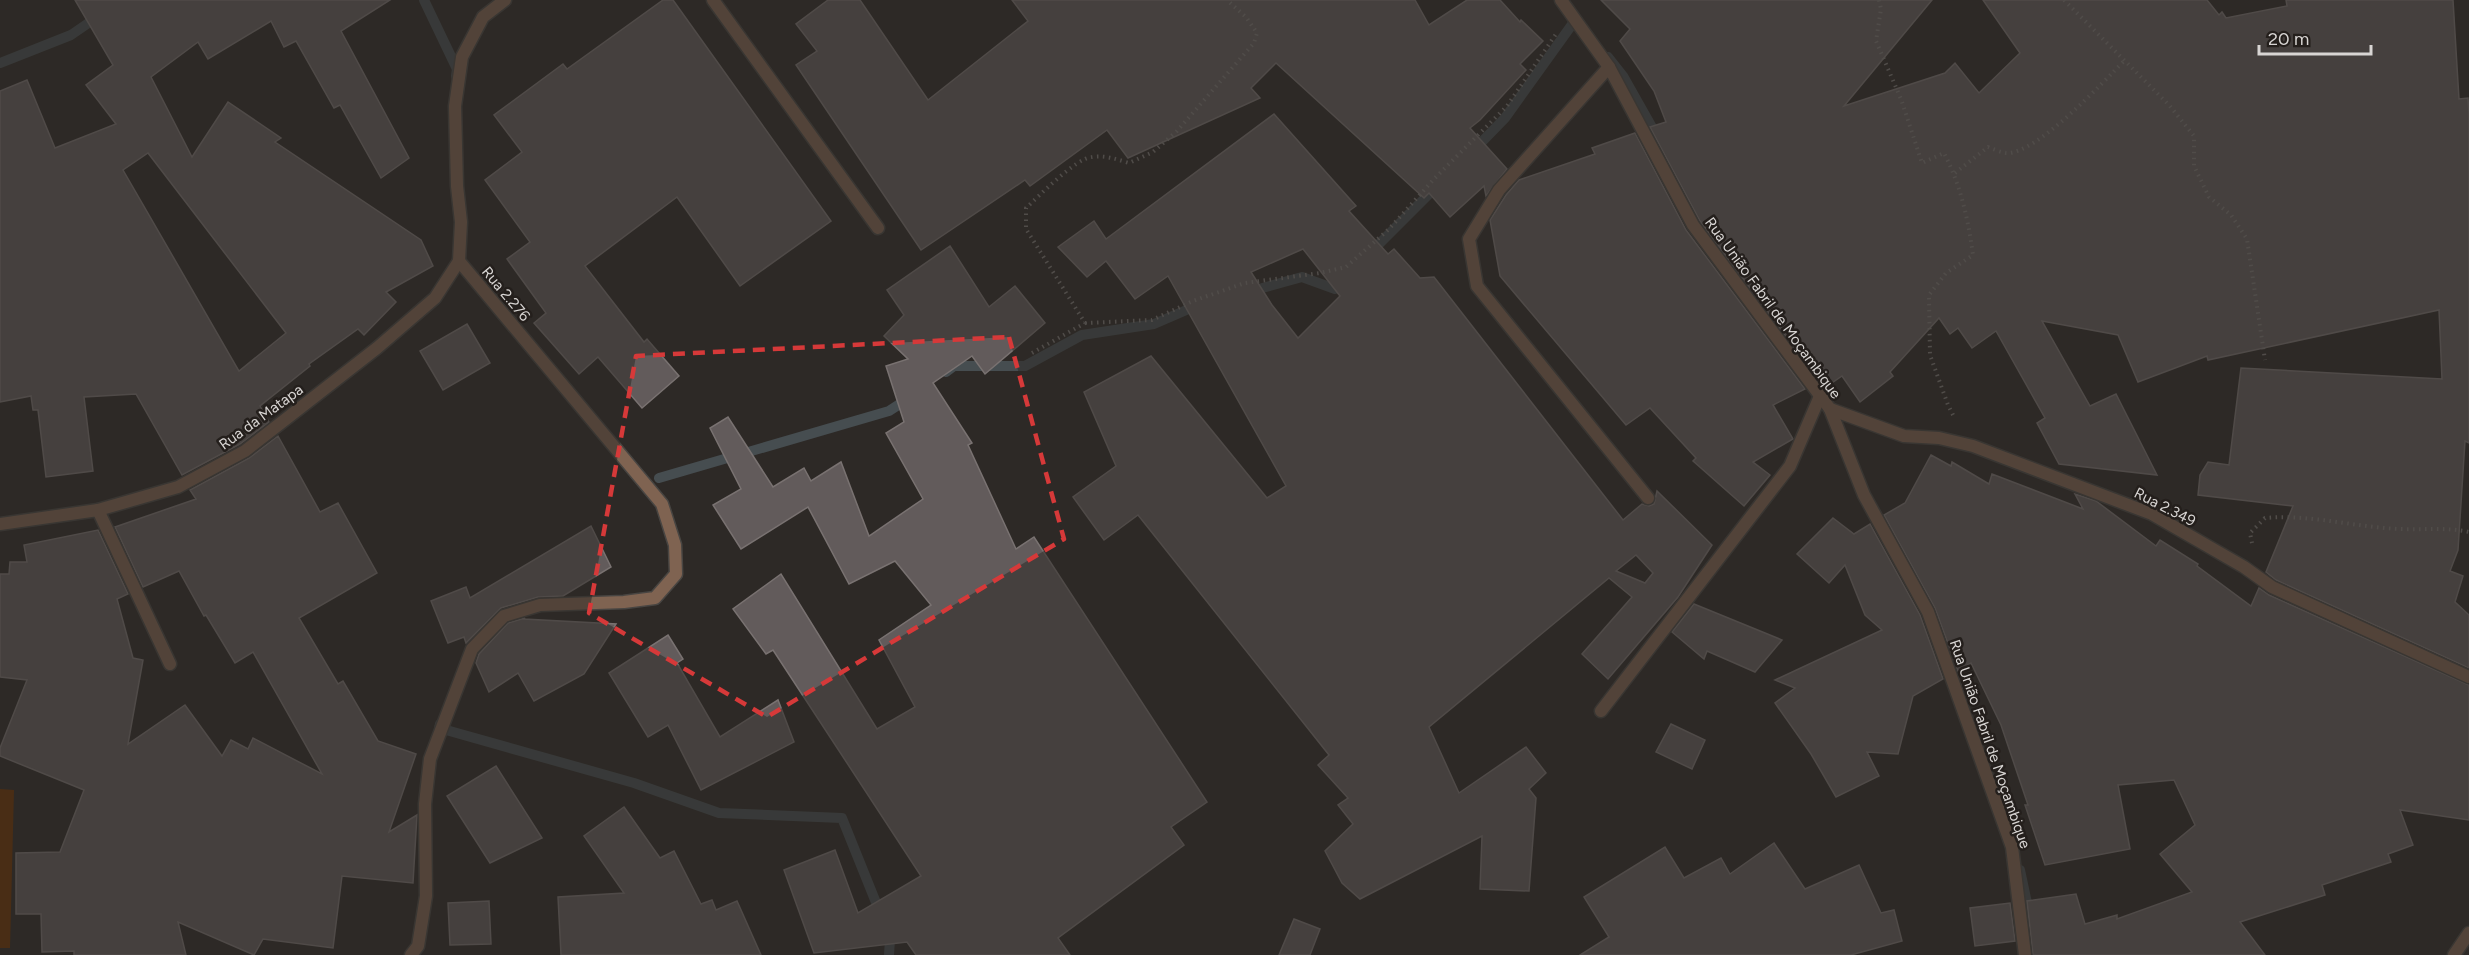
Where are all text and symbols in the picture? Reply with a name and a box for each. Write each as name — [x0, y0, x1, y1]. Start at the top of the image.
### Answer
scale bar — [2259, 18, 2372, 56]
text: 20 m — [2268, 28, 2309, 50]
street label: Rua União Fabril de Moçambique — [1701, 214, 1845, 402]
street label: Rua 2.276 — [478, 263, 534, 325]
street label: Rua da Matapa — [215, 381, 307, 453]
street label: Rua 2.349 — [2131, 484, 2199, 530]
street label: Rua União Fabril de Moçambique — [1946, 637, 2034, 851]

